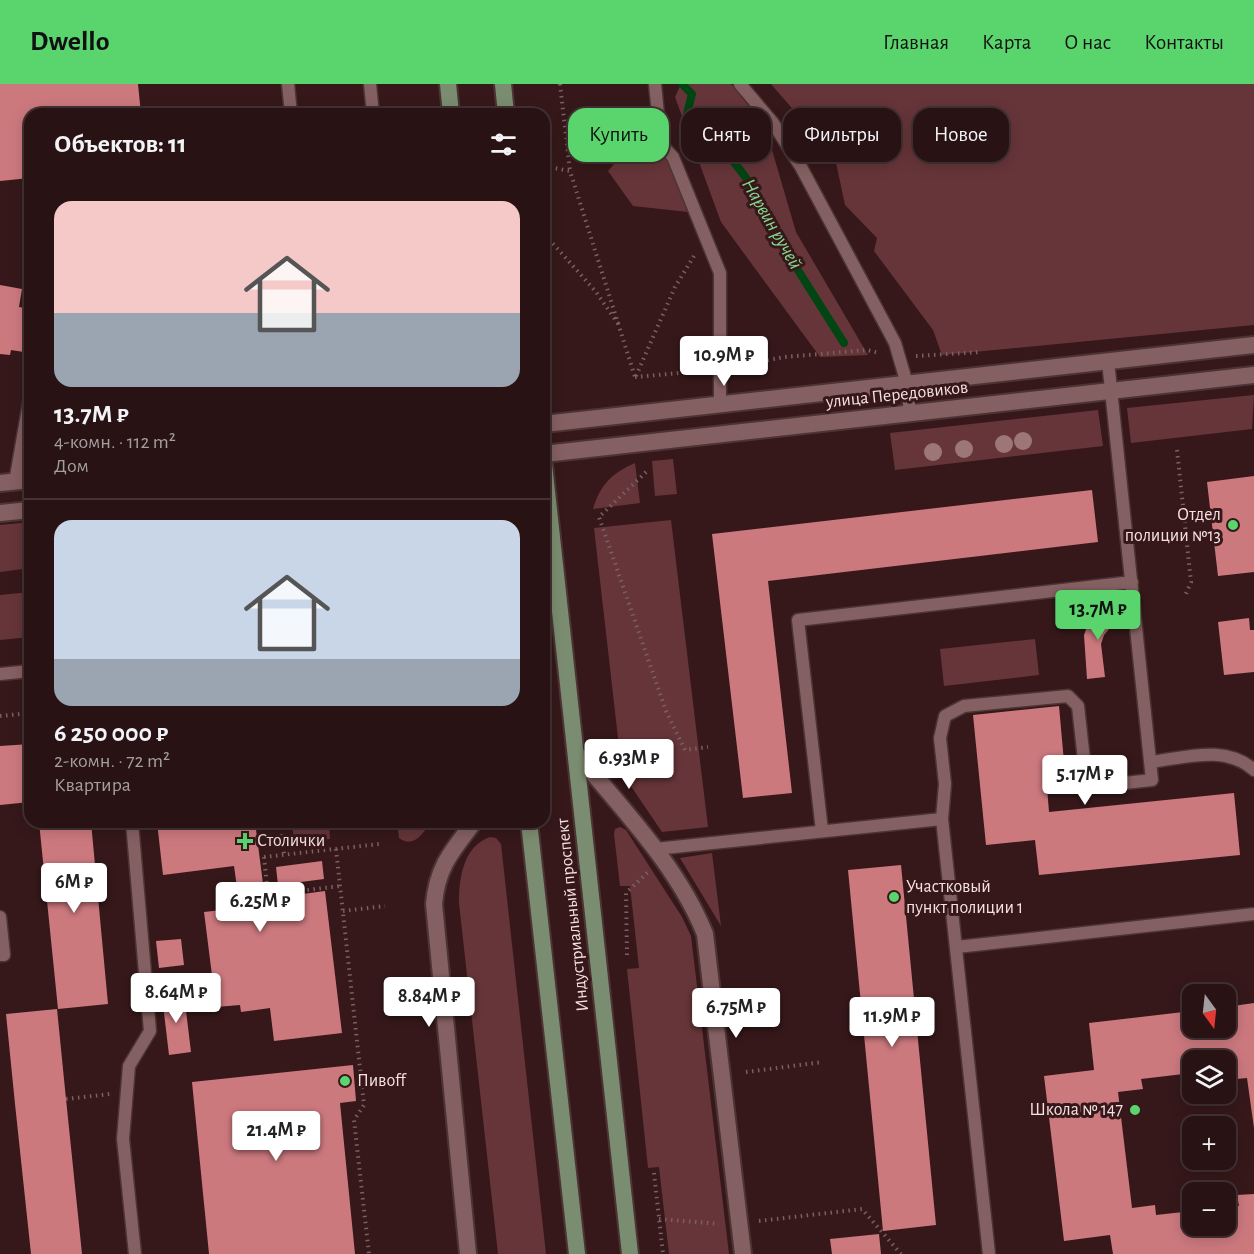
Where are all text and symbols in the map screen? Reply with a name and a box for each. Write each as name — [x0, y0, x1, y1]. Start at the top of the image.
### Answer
text: Dwello — [30, 28, 109, 56]
text: Главная — [883, 32, 949, 53]
text: Карта — [982, 32, 1031, 53]
text: О нас — [1064, 32, 1111, 53]
text: Контакты — [1144, 32, 1224, 53]
chip: Купить — [568, 108, 669, 162]
chip: Снять — [681, 108, 771, 162]
chip: Фильтры — [783, 108, 901, 162]
chip: Новое — [913, 108, 1009, 162]
icon: filters — [487, 128, 520, 161]
text: Объектов: 11 — [54, 131, 187, 157]
water label: Нарвин ручей — [738, 175, 806, 273]
icon: home — [233, 240, 341, 348]
pin: 10.9M ₽ — [669, 336, 779, 387]
text: 10.9M ₽ — [694, 345, 754, 365]
street label: улица Передовиков — [824, 379, 969, 412]
text: 13.7M ₽ — [54, 401, 129, 427]
text: 4-комн. · 112 m² — [54, 432, 176, 452]
text: Дом — [54, 456, 89, 476]
place label: Отдел полиции №13 — [1125, 506, 1221, 545]
marker: Отдел полиции №13 — [1226, 518, 1240, 532]
icon: home — [233, 559, 341, 667]
pin: 13.7M ₽ — [1043, 590, 1153, 641]
text: 13.7M ₽ — [1069, 599, 1127, 619]
text: 6 250 000 ₽ — [54, 720, 168, 746]
pin: 6.93M ₽ — [574, 739, 684, 790]
text: 6.93M ₽ — [599, 748, 659, 768]
text: 2-комн. · 72 m² — [54, 751, 170, 771]
pin: 5.17M ₽ — [1030, 755, 1140, 806]
text: 5.17M ₽ — [1056, 764, 1114, 784]
text: Квартира — [54, 775, 131, 795]
street label: Индустриальный проспект — [554, 817, 592, 1013]
place label: Столички — [257, 832, 325, 850]
marker: Столички — [238, 834, 252, 848]
pin: 6M ₽ — [38, 863, 110, 914]
text: 6M ₽ — [55, 872, 93, 892]
place label: Участковый пункт полиции 1 — [906, 878, 1023, 917]
pin: 6.25M ₽ — [205, 882, 315, 933]
marker: Участковый пункт полиции 1 — [887, 890, 901, 904]
text: 6.25M ₽ — [230, 891, 290, 911]
pin: 8.64M ₽ — [121, 973, 231, 1024]
pin: 8.84M ₽ — [374, 977, 484, 1028]
text: 8.64M ₽ — [145, 982, 207, 1002]
north arrow — [1182, 984, 1236, 1038]
map controls — [1182, 984, 1236, 1236]
text: 8.84M ₽ — [398, 986, 460, 1006]
pin: 6.75M ₽ — [681, 988, 791, 1039]
text: 6.75M ₽ — [706, 997, 766, 1017]
pin: 11.9M ₽ — [837, 997, 947, 1048]
text: 11.9M ₽ — [864, 1006, 920, 1026]
button: layers — [1182, 1050, 1236, 1104]
place label: Пивoff — [357, 1072, 407, 1090]
marker: Пивoff — [338, 1074, 352, 1088]
place label: Школа № 147 — [1029, 1101, 1123, 1119]
marker: Школа № 147 — [1128, 1103, 1142, 1117]
pin: 21.4M ₽ — [221, 1111, 331, 1162]
button: + — [1182, 1116, 1236, 1170]
text: 21.4M ₽ — [246, 1120, 306, 1140]
button: − — [1182, 1182, 1236, 1236]

